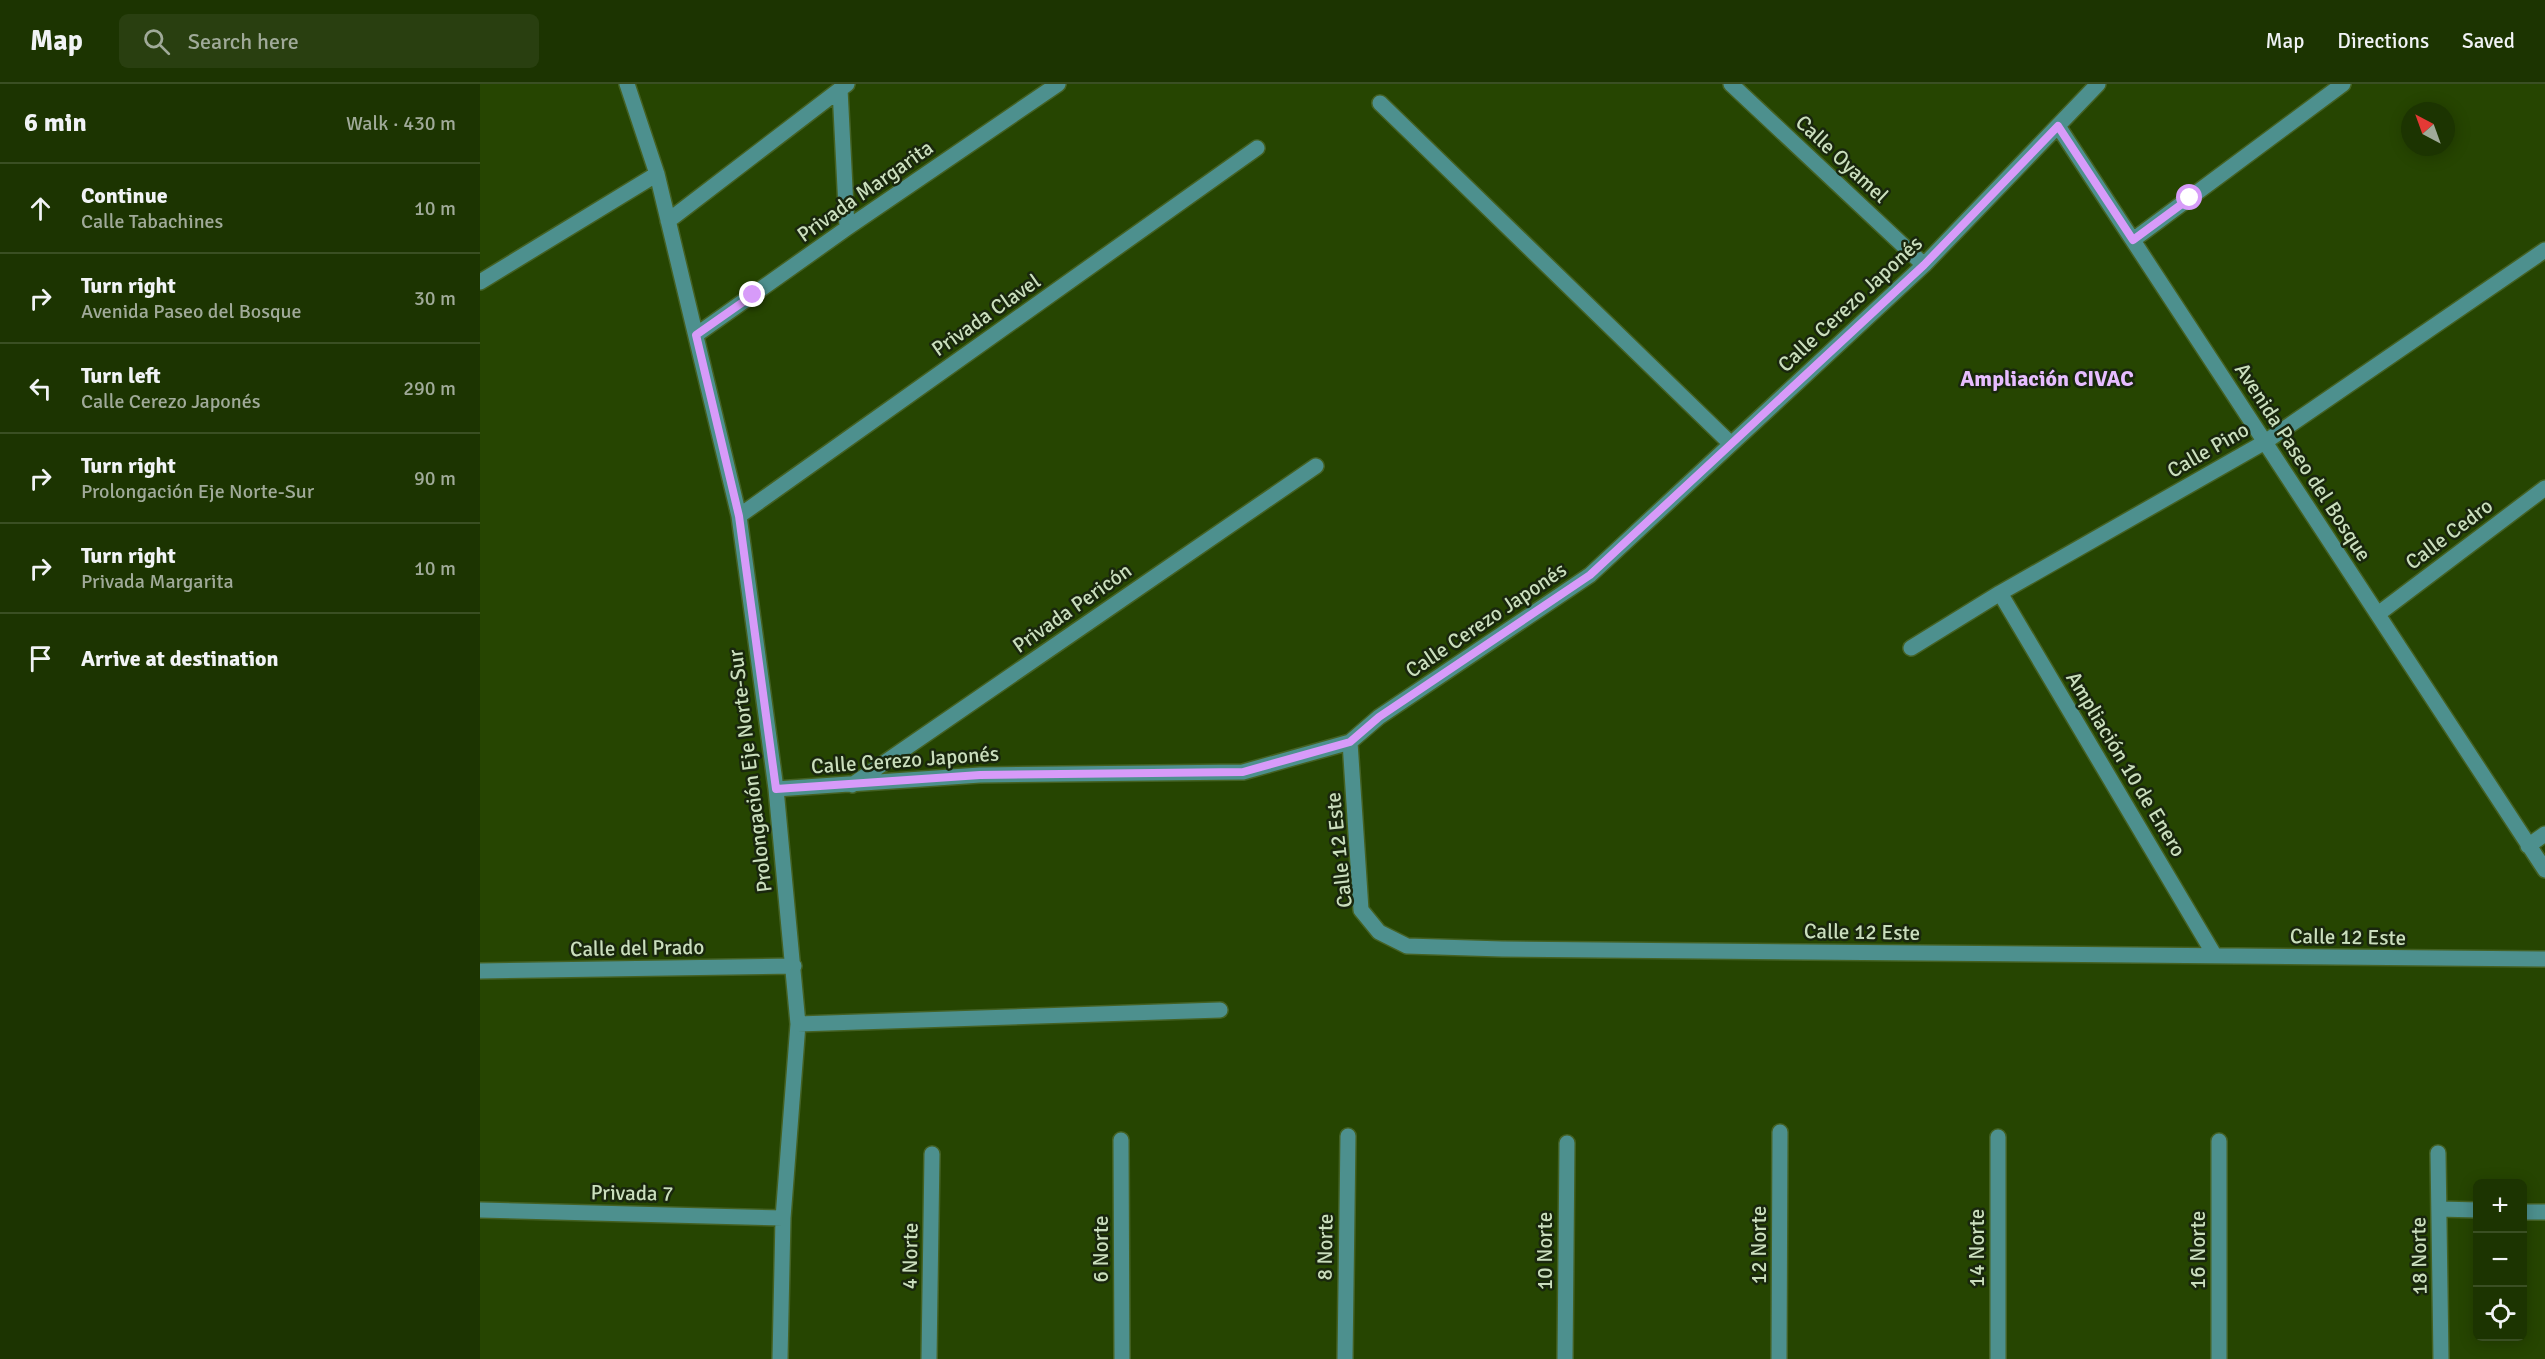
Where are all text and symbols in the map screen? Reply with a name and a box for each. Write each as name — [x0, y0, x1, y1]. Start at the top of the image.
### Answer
search box — [119, 14, 539, 68]
text: Map — [30, 24, 83, 58]
icon: search — [140, 25, 173, 58]
text: Search here — [188, 28, 299, 55]
text: Map — [2266, 28, 2304, 54]
text: Directions — [2337, 28, 2429, 54]
text: Saved — [2462, 28, 2515, 54]
north arrow — [2401, 102, 2455, 156]
text: 6 min — [24, 107, 87, 139]
street label: Calle Oyamel — [1790, 109, 1894, 209]
text: Walk · 430 m — [346, 111, 456, 136]
street label: Privada Margarita — [792, 134, 938, 248]
text: Continue — [81, 182, 168, 209]
route start — [2176, 184, 2202, 210]
icon: ahead — [24, 192, 57, 225]
text: 10 m — [414, 196, 456, 221]
text: Calle Tabachines — [81, 209, 223, 234]
street label: Calle Cerezo Japonés — [1772, 230, 1928, 378]
street label: Privada Clavel — [927, 268, 1045, 362]
text: Turn right — [81, 272, 176, 299]
route end — [739, 281, 765, 307]
icon: right — [24, 282, 57, 315]
text: 30 m — [414, 286, 456, 311]
text: Avenida Paseo del Bosque — [81, 299, 301, 324]
street label: Avenida Paseo del Bosque — [2229, 358, 2377, 566]
text: Turn left — [81, 362, 161, 389]
district label: Ampliación CIVAC — [1960, 365, 2134, 392]
icon: left — [24, 372, 57, 405]
text: 290 m — [403, 376, 456, 401]
text: Calle Cerezo Japonés — [81, 389, 260, 414]
street label: Calle Pino — [2162, 416, 2254, 484]
text: Turn right — [81, 452, 176, 479]
icon: right — [24, 462, 57, 495]
text: 90 m — [414, 466, 456, 491]
text: Prolongación Eje Norte-Sur — [81, 479, 314, 504]
street label: Calle Cedro — [2400, 493, 2498, 575]
text: Turn right — [81, 542, 176, 569]
icon: right — [24, 552, 57, 585]
text: 10 m — [414, 556, 456, 581]
street label: Privada Pericón — [1007, 557, 1137, 659]
street label: Calle Cerezo Japonés — [1401, 557, 1571, 683]
text: Privada Margarita — [81, 569, 234, 594]
icon: arrive — [24, 642, 57, 675]
text: Arrive at destination — [81, 645, 278, 672]
street label: Prolongación Eje Norte-Sur — [722, 648, 778, 894]
street label: Ampliación 10 de Enero — [2060, 667, 2192, 861]
street label: Calle Cerezo Japonés — [810, 740, 1000, 780]
street label: Calle 12 Este — [1320, 791, 1358, 909]
street label: Calle 12 Este — [1804, 918, 1920, 946]
street label: Calle 12 Este — [2290, 923, 2406, 951]
street label: Calle del Prado — [570, 934, 704, 962]
street label: Privada 7 — [590, 1179, 674, 1207]
map controls — [2473, 1179, 2527, 1341]
button: + — [2473, 1179, 2527, 1233]
street label: 12 Norte — [1746, 1206, 1772, 1284]
street label: 14 Norte — [1964, 1209, 1990, 1287]
street label: 16 Norte — [2185, 1211, 2211, 1289]
street label: 10 Norte — [1532, 1212, 1558, 1290]
street label: 8 Norte — [1311, 1213, 1339, 1281]
street label: 6 Norte — [1088, 1216, 1114, 1282]
street label: 18 Norte — [2405, 1217, 2433, 1295]
street label: 4 Norte — [896, 1222, 924, 1290]
button: − — [2473, 1233, 2527, 1287]
button: locate — [2473, 1287, 2527, 1341]

